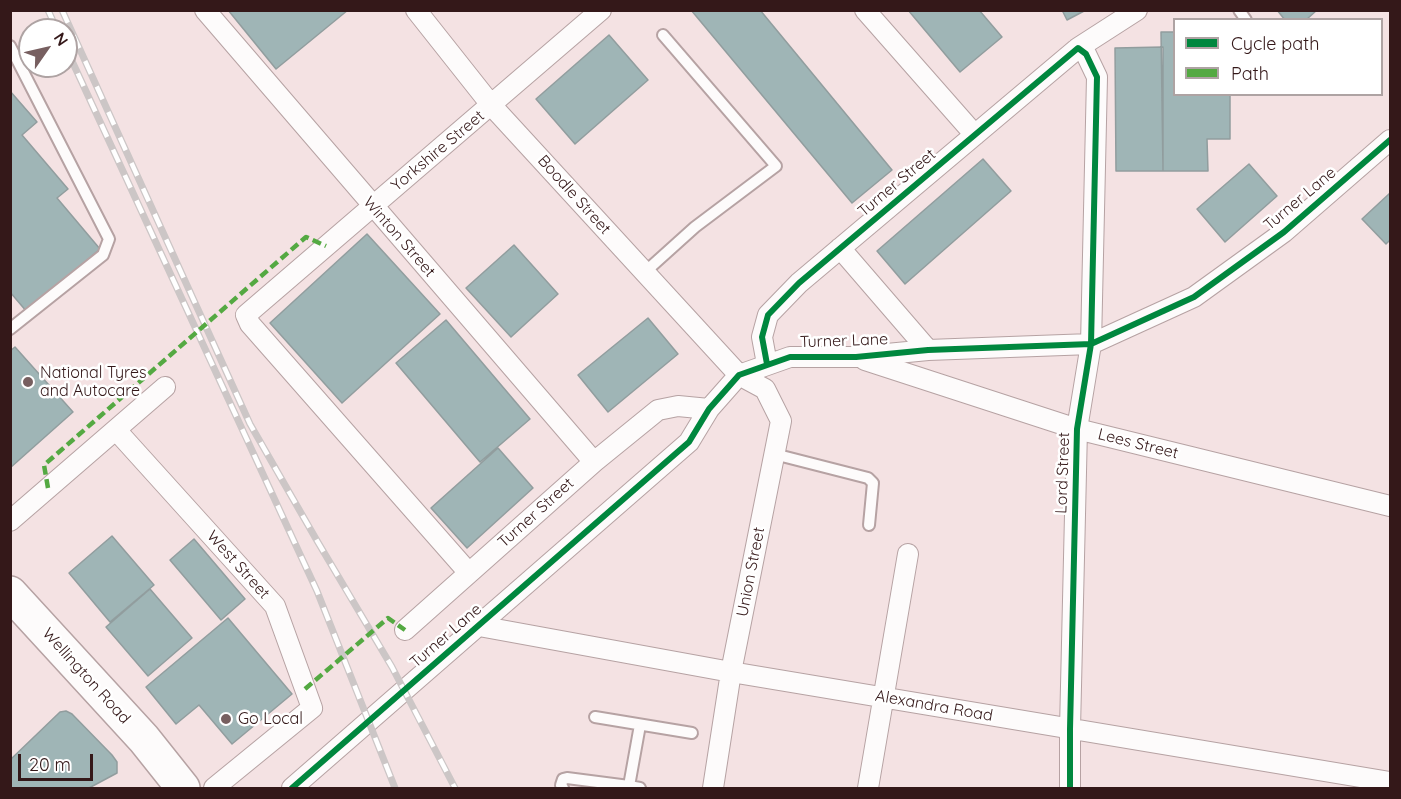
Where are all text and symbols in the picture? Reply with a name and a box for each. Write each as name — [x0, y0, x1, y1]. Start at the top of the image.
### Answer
north arrow — [18, 18, 78, 78]
legend — [1173, 18, 1383, 96]
text: N — [50, 29, 73, 50]
text: Cycle path — [1231, 32, 1319, 55]
text: Path — [1231, 62, 1269, 85]
street label: Yorkshire Street — [388, 107, 488, 195]
street label: Turner Street — [854, 145, 940, 221]
street label: Boodle Street — [533, 151, 615, 239]
street label: Turner Lane — [1260, 163, 1340, 235]
street label: Winton Street — [359, 193, 439, 281]
street label: Turner Lane — [800, 330, 888, 352]
place label: National Tyres and Autocare — [40, 363, 146, 401]
marker: National Tyres and Autocare — [21, 375, 35, 389]
street label: Lees Street — [1096, 425, 1180, 463]
street label: Lord Street — [1052, 432, 1074, 514]
street label: Turner Street — [494, 474, 578, 552]
street label: Union Street — [733, 525, 769, 619]
street label: West Street — [202, 527, 274, 603]
street label: Turner Lane — [406, 600, 486, 672]
street label: Wellington Road — [38, 624, 134, 728]
street label: Alexandra Road — [874, 686, 994, 726]
place label: Go Local — [238, 709, 303, 729]
marker: Go Local — [219, 712, 233, 726]
scale bar — [21, 742, 96, 780]
text: 20 m — [29, 753, 71, 776]

